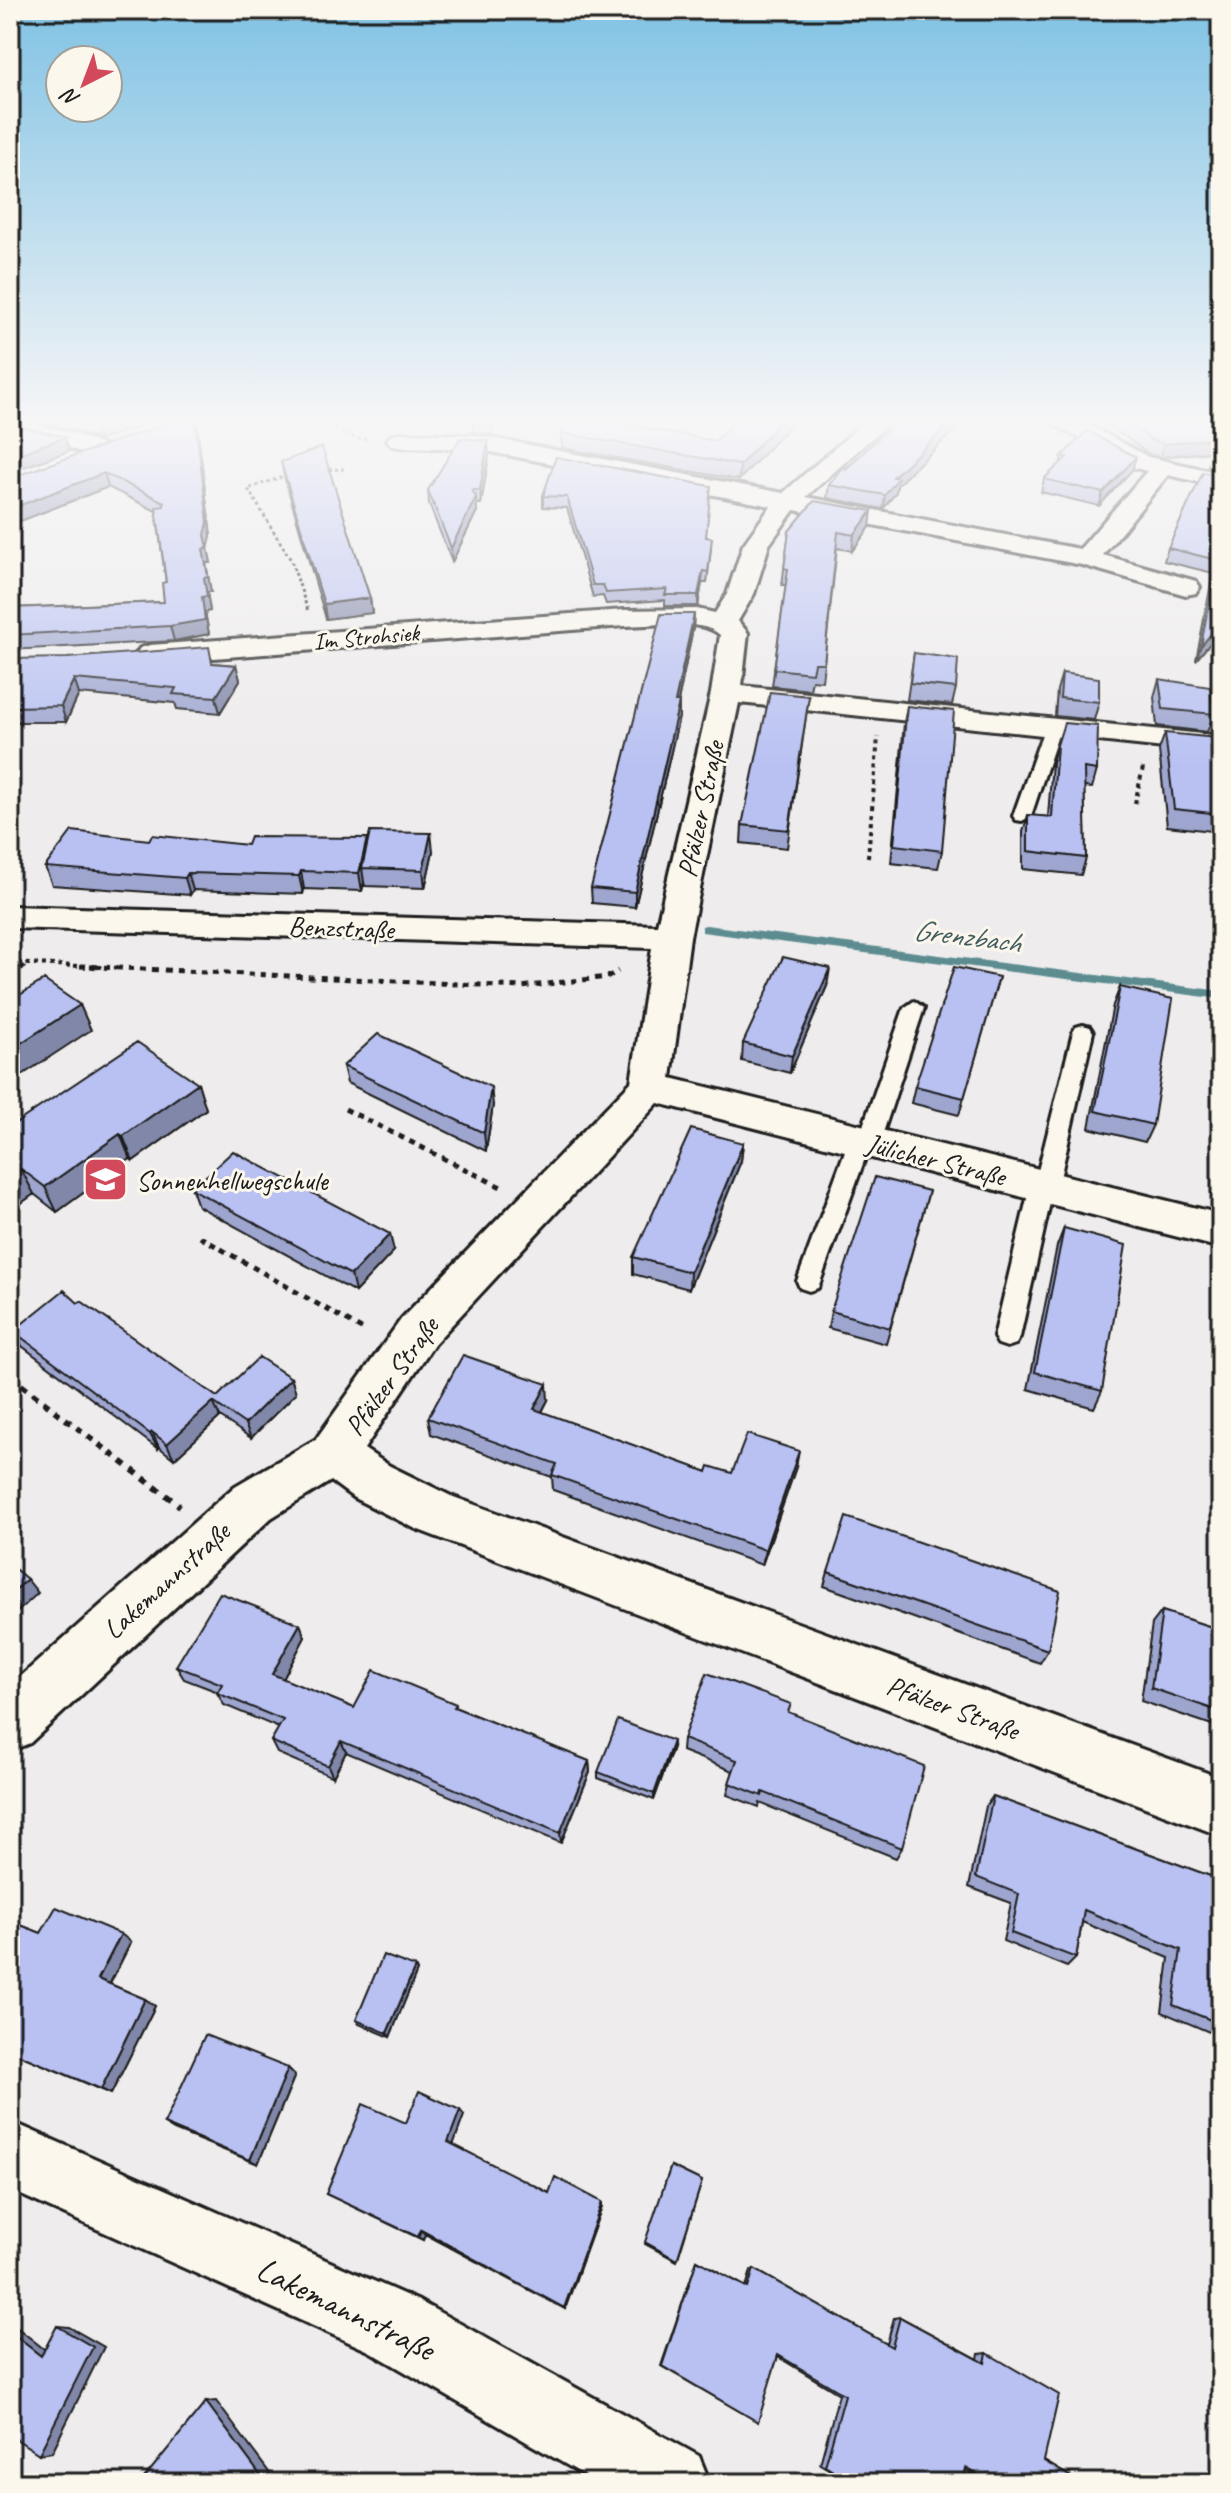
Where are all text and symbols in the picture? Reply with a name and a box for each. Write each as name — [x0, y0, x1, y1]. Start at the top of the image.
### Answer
north arrow — [44, 44, 124, 124]
text: N — [54, 81, 86, 113]
street label: Im Strohsiek — [312, 617, 422, 657]
street label: Pfälzer Straße — [669, 736, 732, 880]
street label: Benzstraße — [288, 908, 396, 947]
water label: Grenzbach — [911, 911, 1025, 962]
street label: Jülicher Straße — [861, 1125, 1011, 1194]
school or university icon: Sonnenhellwegschule — [81, 1156, 129, 1204]
place label: Sonnenhellwegschule — [136, 1163, 329, 1198]
street label: Pfälzer Straße — [337, 1309, 447, 1442]
street label: Lakemannstraße — [96, 1513, 238, 1646]
street label: Pfälzer Straße — [882, 1667, 1026, 1748]
street label: Lakemannstraße — [250, 2247, 444, 2371]

